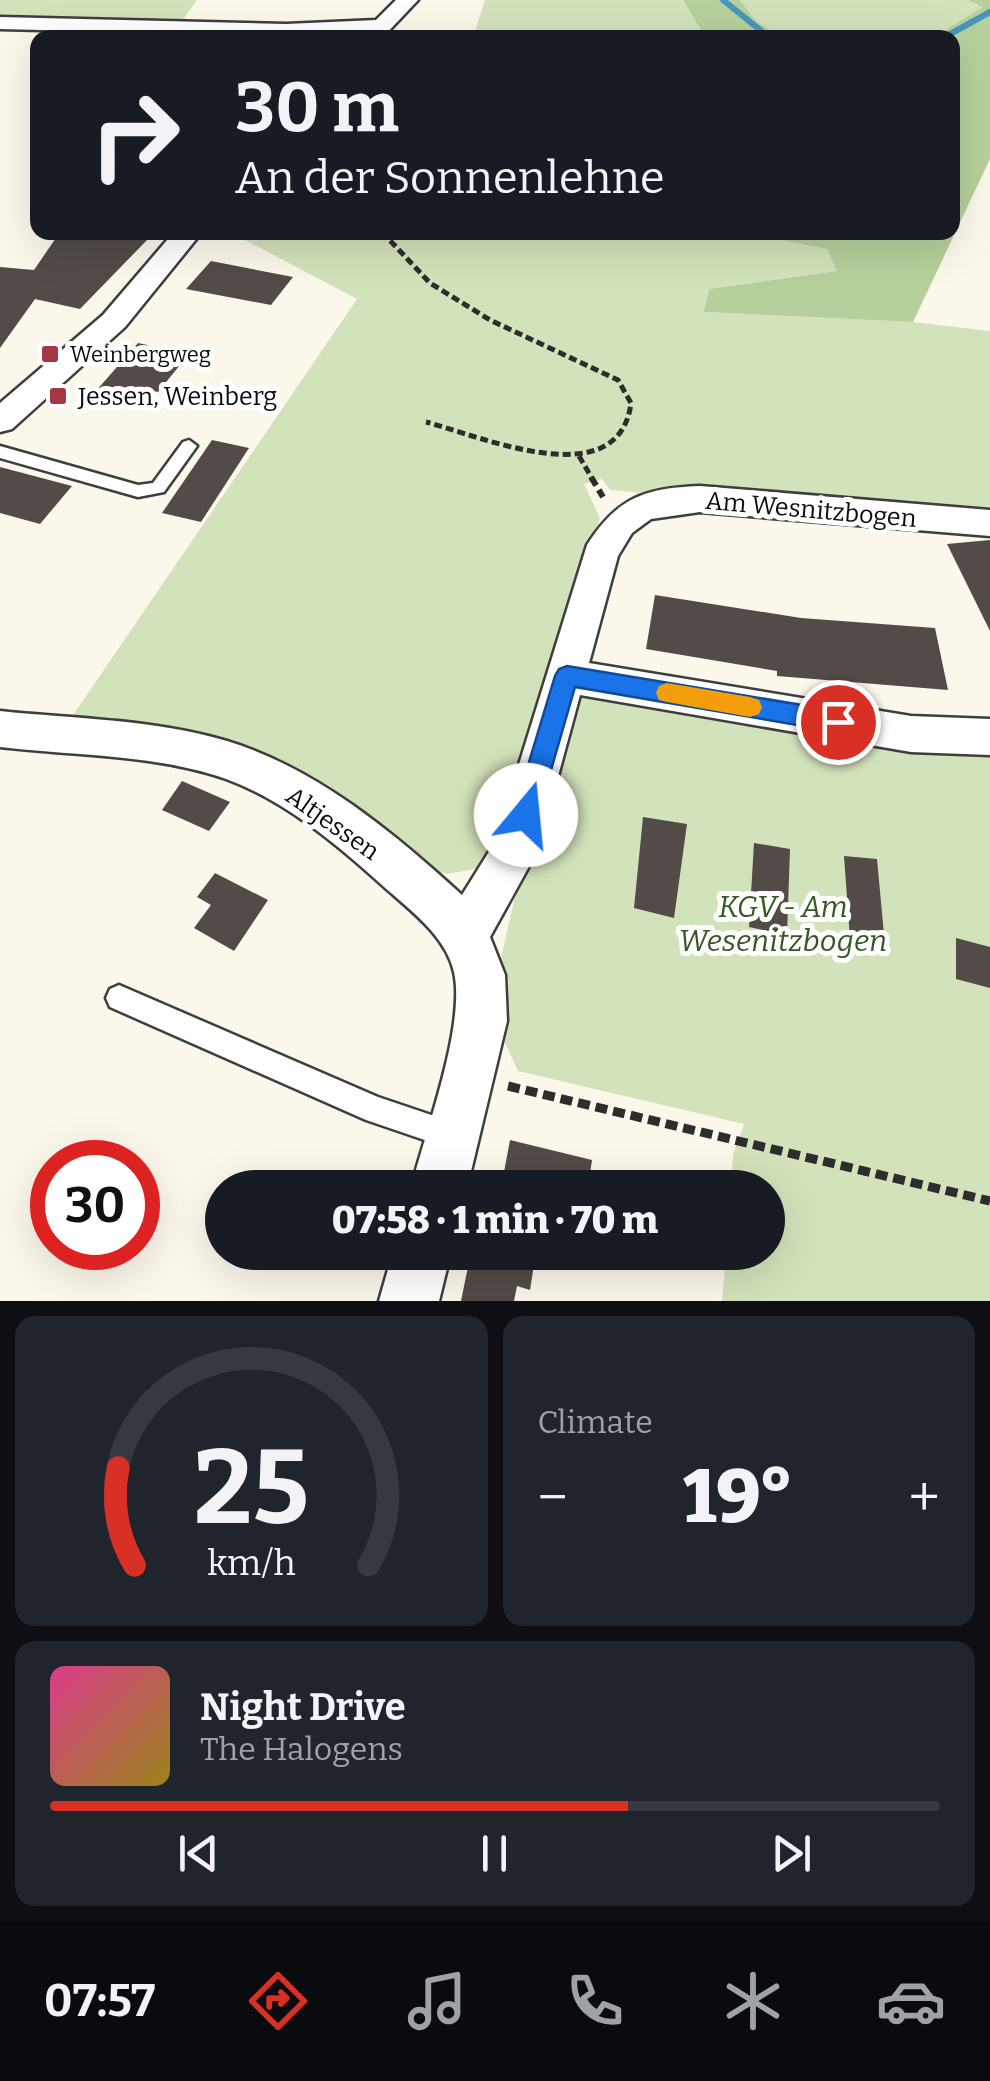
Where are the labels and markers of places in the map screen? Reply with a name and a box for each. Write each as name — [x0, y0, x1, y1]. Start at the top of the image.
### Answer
place label: Weinbergweg — [70, 341, 211, 368]
marker: Weinbergweg — [39, 343, 61, 365]
place label: Jessen, Weinberg — [77, 382, 277, 412]
marker: Jessen, Weinberg — [47, 385, 69, 407]
pin — [796, 680, 881, 765]

